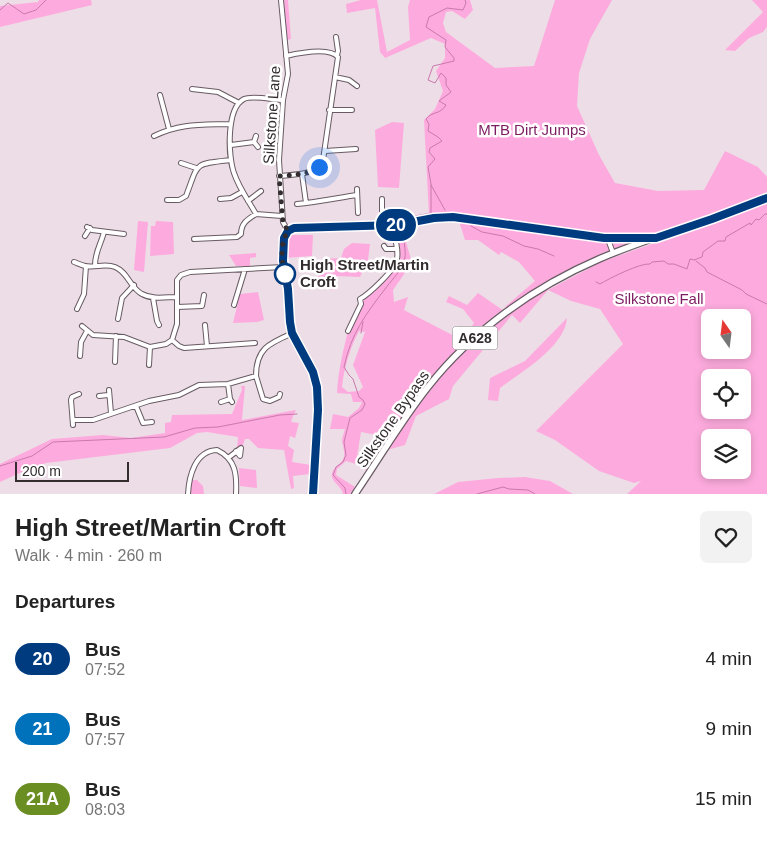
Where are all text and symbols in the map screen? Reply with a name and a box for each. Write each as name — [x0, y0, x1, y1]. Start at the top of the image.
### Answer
street label: Silkstone Lane — [260, 65, 283, 165]
park label: MTB Dirt Jumps — [478, 121, 586, 138]
your location — [307, 155, 332, 180]
line badge: 20 — [374, 209, 418, 241]
text: 20 — [386, 215, 406, 235]
place label: High Street/Martin Croft — [300, 256, 429, 290]
marker: High Street/Martin Croft — [274, 263, 296, 285]
park label: Silkstone Fall — [614, 290, 704, 307]
north arrow — [701, 309, 751, 359]
map controls — [701, 309, 751, 479]
road number: A628 — [452, 326, 498, 349]
street label: Silkstone Bypass — [353, 367, 432, 470]
button: locate — [701, 369, 751, 419]
button: layers — [701, 429, 751, 479]
scale bar — [15, 459, 129, 482]
text: 200 m — [22, 463, 61, 479]
button: heart — [700, 511, 752, 563]
text: High Street/Martin Croft — [15, 514, 286, 541]
text: Walk · 4 min · 260 m — [15, 547, 162, 564]
text: Departures — [15, 591, 115, 612]
text: Bus — [85, 639, 121, 660]
text: 4 min — [706, 648, 752, 669]
text: 20 — [32, 649, 53, 669]
text: 07:52 — [85, 661, 125, 678]
text: Bus — [85, 709, 121, 730]
text: 9 min — [706, 718, 752, 739]
text: 21 — [32, 719, 53, 739]
text: 07:57 — [85, 731, 125, 748]
text: Bus — [85, 779, 121, 800]
text: 15 min — [695, 788, 752, 809]
text: 21A — [26, 789, 59, 809]
text: 08:03 — [85, 801, 125, 818]

